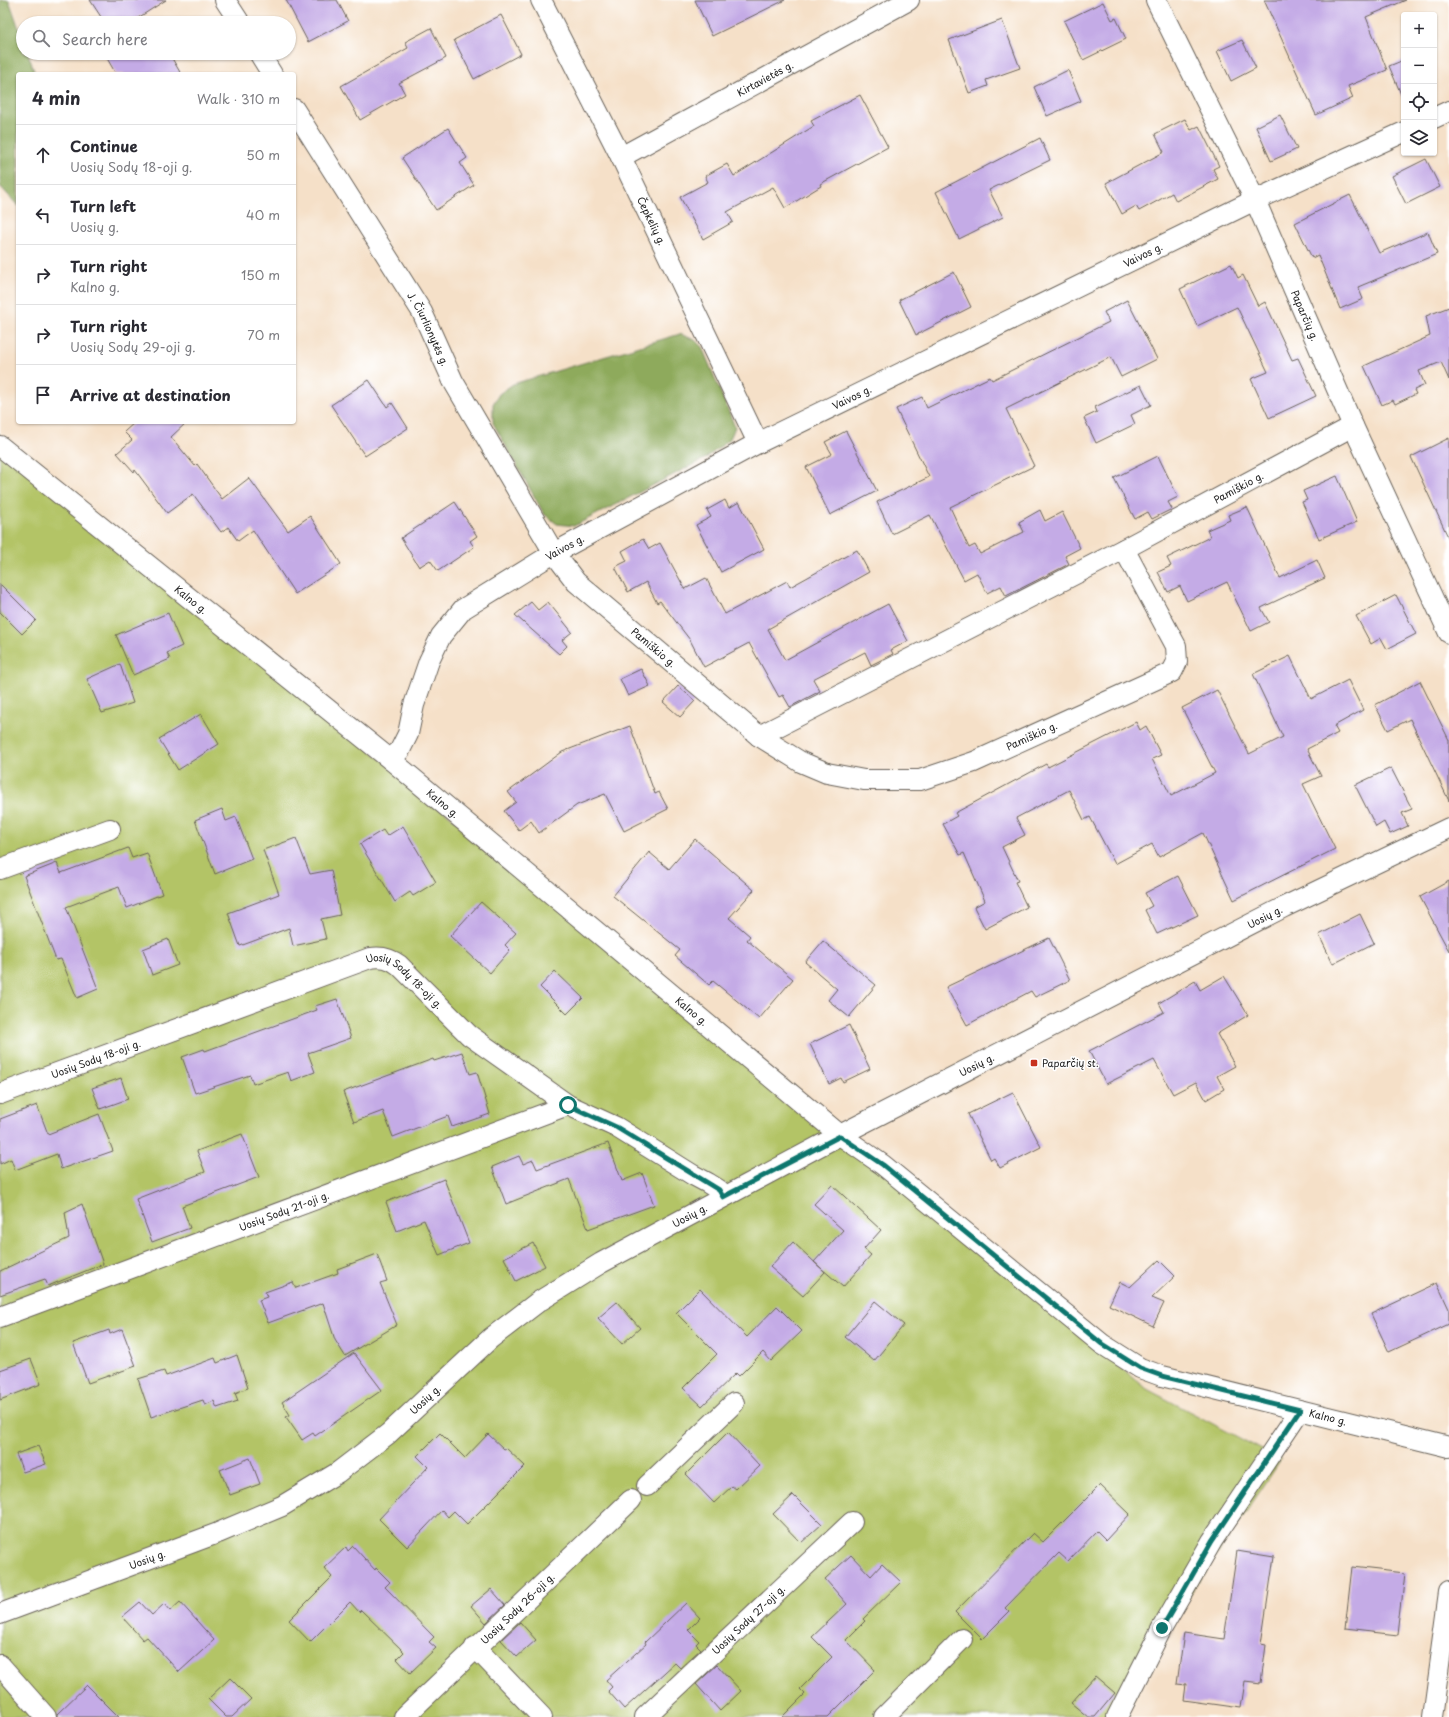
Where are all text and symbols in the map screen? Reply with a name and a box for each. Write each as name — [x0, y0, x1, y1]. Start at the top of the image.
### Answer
map controls — [1401, 12, 1437, 156]
button: + — [1401, 12, 1437, 48]
search box — [16, 16, 296, 60]
icon: search — [30, 27, 52, 49]
text: Search here — [62, 27, 148, 50]
button: − — [1401, 48, 1437, 84]
street label: Kirtavietės g. — [734, 57, 796, 100]
button: locate — [1401, 84, 1437, 120]
text: 4 min — [32, 85, 80, 111]
text: Walk · 310 m — [197, 89, 280, 108]
button: layers — [1401, 120, 1437, 156]
text: Continue — [70, 134, 138, 157]
icon: ahead — [32, 144, 54, 166]
text: 50 m — [246, 145, 280, 164]
text: Uosių Sodų 18-oji g. — [70, 157, 193, 176]
text: Turn left — [70, 194, 136, 217]
street label: Čepkelių g. — [634, 194, 670, 248]
icon: left — [32, 204, 54, 226]
text: 40 m — [246, 205, 280, 224]
text: Uosių g. — [70, 217, 119, 236]
street label: Vaivos g. — [1120, 238, 1165, 270]
text: Turn right — [70, 254, 147, 277]
icon: right — [32, 264, 54, 286]
text: 150 m — [241, 265, 280, 284]
text: Kalno g. — [70, 277, 120, 296]
street label: Paparčių g. — [1288, 287, 1323, 343]
street label: J. Čiurlionytės g. — [404, 289, 453, 368]
text: Turn right — [70, 314, 147, 337]
icon: right — [32, 324, 54, 346]
text: 70 m — [247, 325, 280, 344]
text: Uosių Sodų 29-oji g. — [70, 337, 196, 356]
street label: Vaivos g. — [829, 381, 874, 413]
text: Arrive at destination — [70, 383, 231, 406]
icon: arrive — [32, 384, 54, 406]
street label: Pamiškio g. — [1211, 468, 1266, 507]
street label: Vaivos g. — [542, 530, 587, 564]
street label: Kalno g. — [172, 581, 211, 617]
street label: Pamiškio g. — [628, 624, 680, 670]
street label: Pamiškio g. — [1003, 717, 1059, 754]
street label: Kalno g. — [424, 785, 463, 821]
street label: Uosių g. — [1244, 901, 1285, 932]
street label: Uosių Sodų 18-oji g. — [363, 949, 446, 1012]
street label: Kalno g. — [672, 993, 711, 1029]
street label: Uosių Sodų 18-oji g. — [49, 1035, 142, 1082]
street label: Uosių g. — [956, 1049, 997, 1080]
place label: Paparčių st. — [1042, 1055, 1099, 1070]
marker: Paparčių st. — [1029, 1058, 1039, 1068]
route start — [559, 1096, 577, 1114]
street label: Uosių Sodų 21-oji g. — [236, 1187, 331, 1234]
street label: Uosių g. — [669, 1200, 710, 1231]
street label: Uosių g. — [406, 1381, 444, 1417]
street label: Kalno g. — [1308, 1405, 1348, 1428]
street label: Uosių g. — [127, 1545, 167, 1572]
street label: Uosių Sodų 26-oji g. — [477, 1569, 558, 1647]
street label: Uosių Sodų 27-oji g. — [708, 1581, 788, 1658]
route end — [1153, 1619, 1171, 1637]

